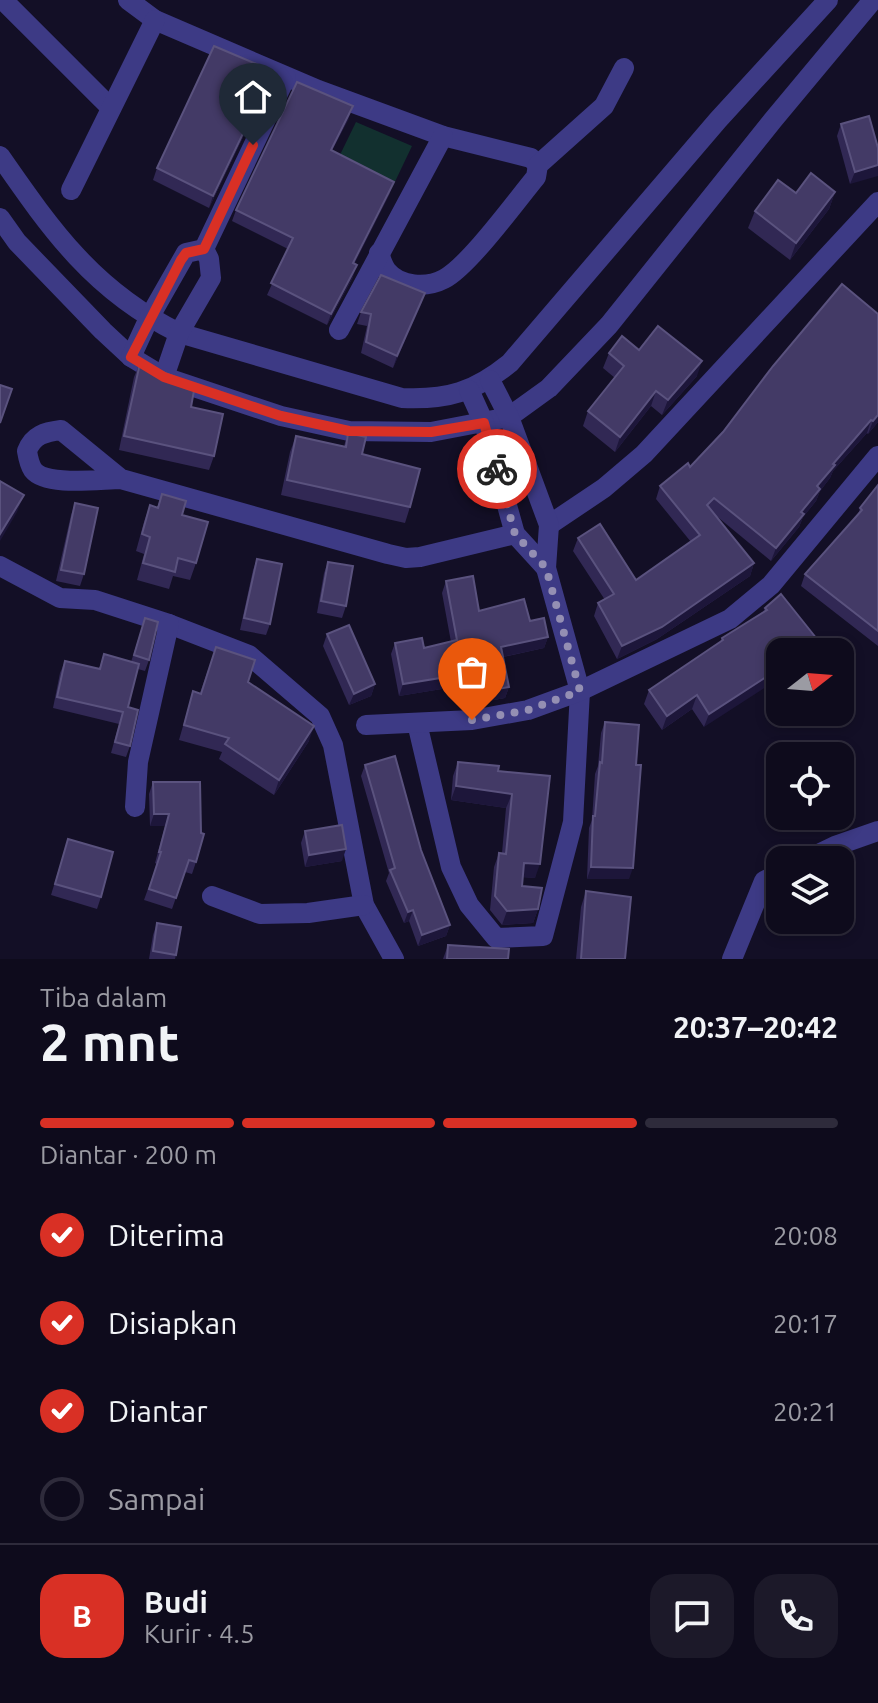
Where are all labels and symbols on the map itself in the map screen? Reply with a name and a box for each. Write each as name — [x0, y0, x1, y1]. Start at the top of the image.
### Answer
pin — [219, 63, 287, 145]
courier — [457, 429, 537, 509]
pin — [438, 638, 506, 720]
north arrow — [766, 638, 854, 726]

